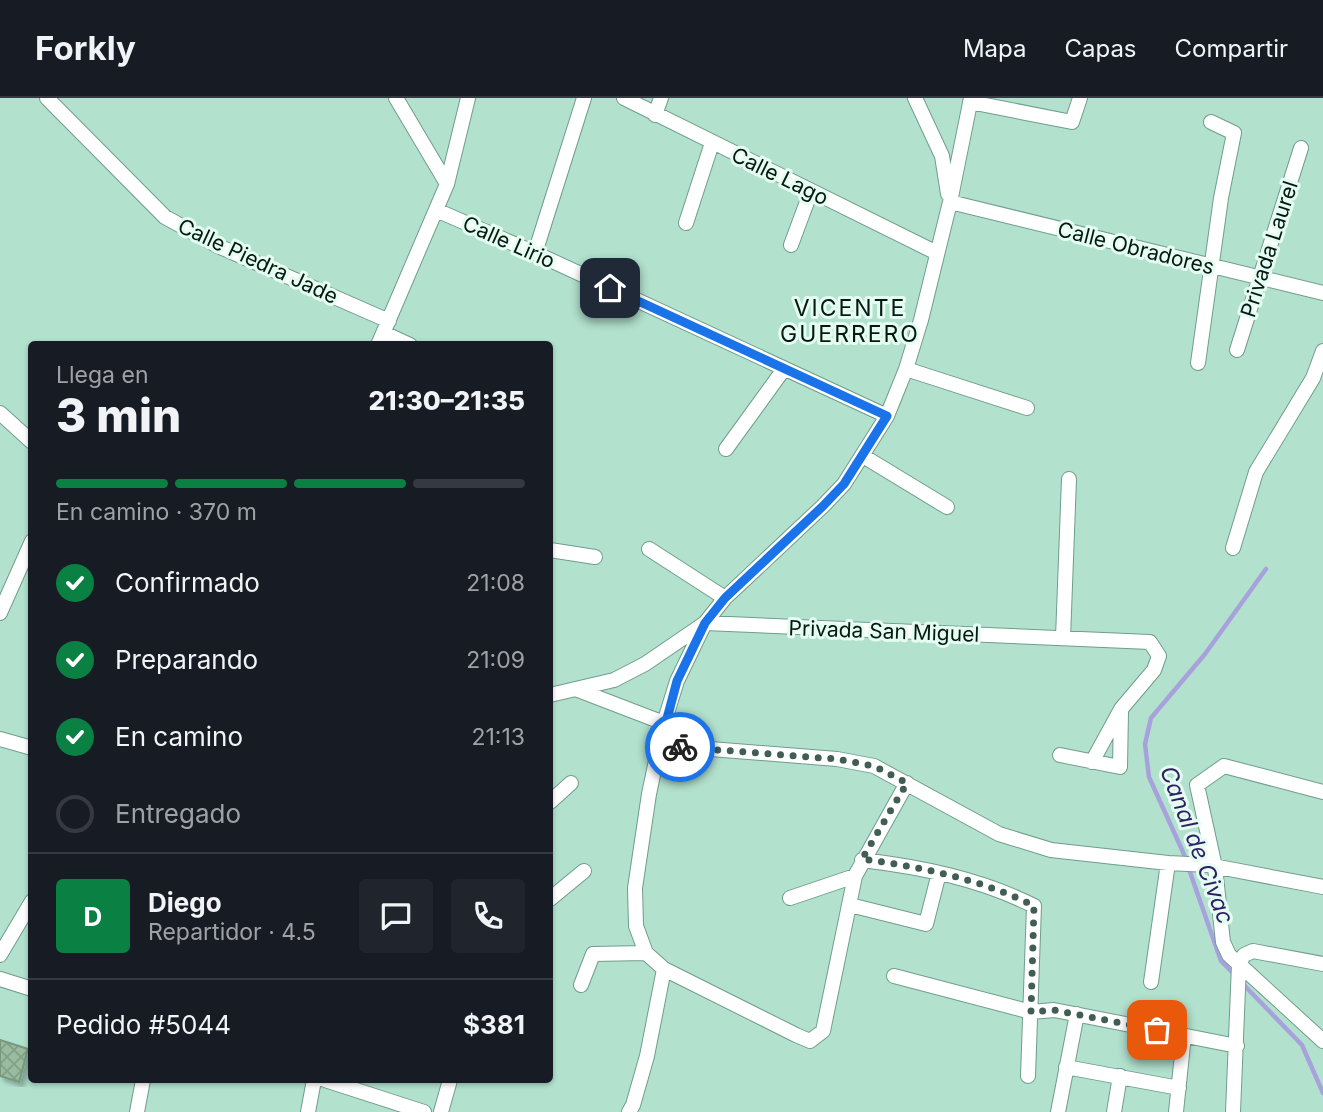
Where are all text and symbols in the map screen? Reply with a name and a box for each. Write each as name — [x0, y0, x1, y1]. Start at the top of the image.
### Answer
text: Forkly — [35, 28, 136, 68]
text: Mapa — [963, 34, 1026, 63]
text: Capas — [1064, 34, 1137, 63]
text: Compartir — [1175, 34, 1288, 63]
street label: Calle Lago — [728, 142, 832, 210]
street label: Privada Laurel — [1235, 178, 1303, 320]
street label: Calle Lirio — [459, 211, 559, 273]
street label: Calle Piedra Jade — [174, 213, 342, 309]
street label: Calle Obradores — [1055, 216, 1217, 280]
pin — [580, 258, 640, 318]
icon: home — [591, 269, 629, 307]
district label: VICENTE GUERRERO — [780, 294, 920, 348]
text: Llega en — [56, 361, 148, 389]
text: 21:30–21:35 — [368, 385, 525, 416]
text: 3 min — [56, 387, 181, 443]
text: En camino · 370 m — [56, 498, 257, 526]
icon: check — [56, 564, 94, 602]
text: Confirmado — [115, 567, 260, 598]
text: 21:08 — [466, 569, 525, 597]
street label: Privada San Miguel — [788, 615, 980, 647]
icon: check — [56, 641, 94, 679]
text: Preparando — [115, 644, 258, 675]
text: 21:09 — [466, 646, 525, 674]
courier — [645, 712, 715, 782]
icon: check — [56, 718, 94, 756]
text: En camino — [115, 721, 243, 752]
text: 21:13 — [471, 723, 525, 751]
icon: bike — [661, 728, 699, 766]
water label: Canal de Civac — [1154, 762, 1240, 928]
text: Entregado — [115, 798, 241, 829]
button: chat — [359, 879, 433, 953]
button: phone — [451, 879, 525, 953]
text: Diego — [148, 887, 222, 918]
text: D — [84, 901, 102, 932]
text: Repartidor · 4.5 — [148, 918, 316, 946]
pin — [1127, 1000, 1187, 1060]
text: Pedido #5044 — [56, 1009, 231, 1040]
text: $381 — [463, 1009, 525, 1040]
icon: bag — [1138, 1011, 1176, 1049]

